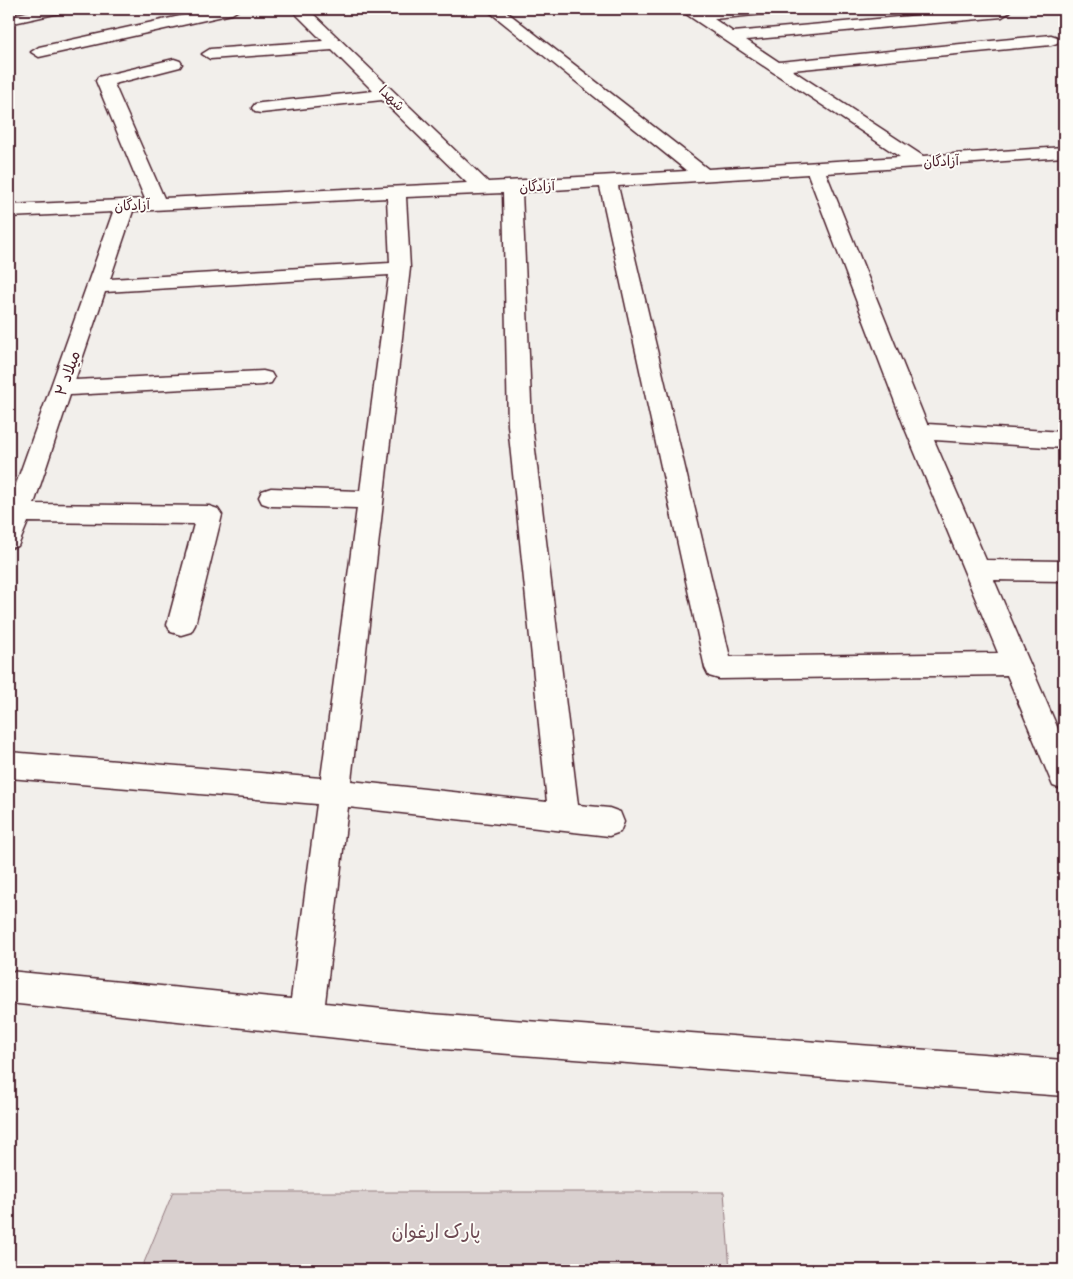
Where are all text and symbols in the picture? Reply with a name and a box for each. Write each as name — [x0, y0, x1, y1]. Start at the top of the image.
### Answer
street label: شهدا — [374, 83, 407, 116]
street label: آزادگان — [923, 152, 960, 173]
street label: آزادگان — [519, 177, 556, 198]
street label: آزادگان — [114, 196, 151, 217]
street label: میلاد ۲ — [54, 349, 87, 399]
park label: پارک ارغوان — [392, 1223, 480, 1246]

